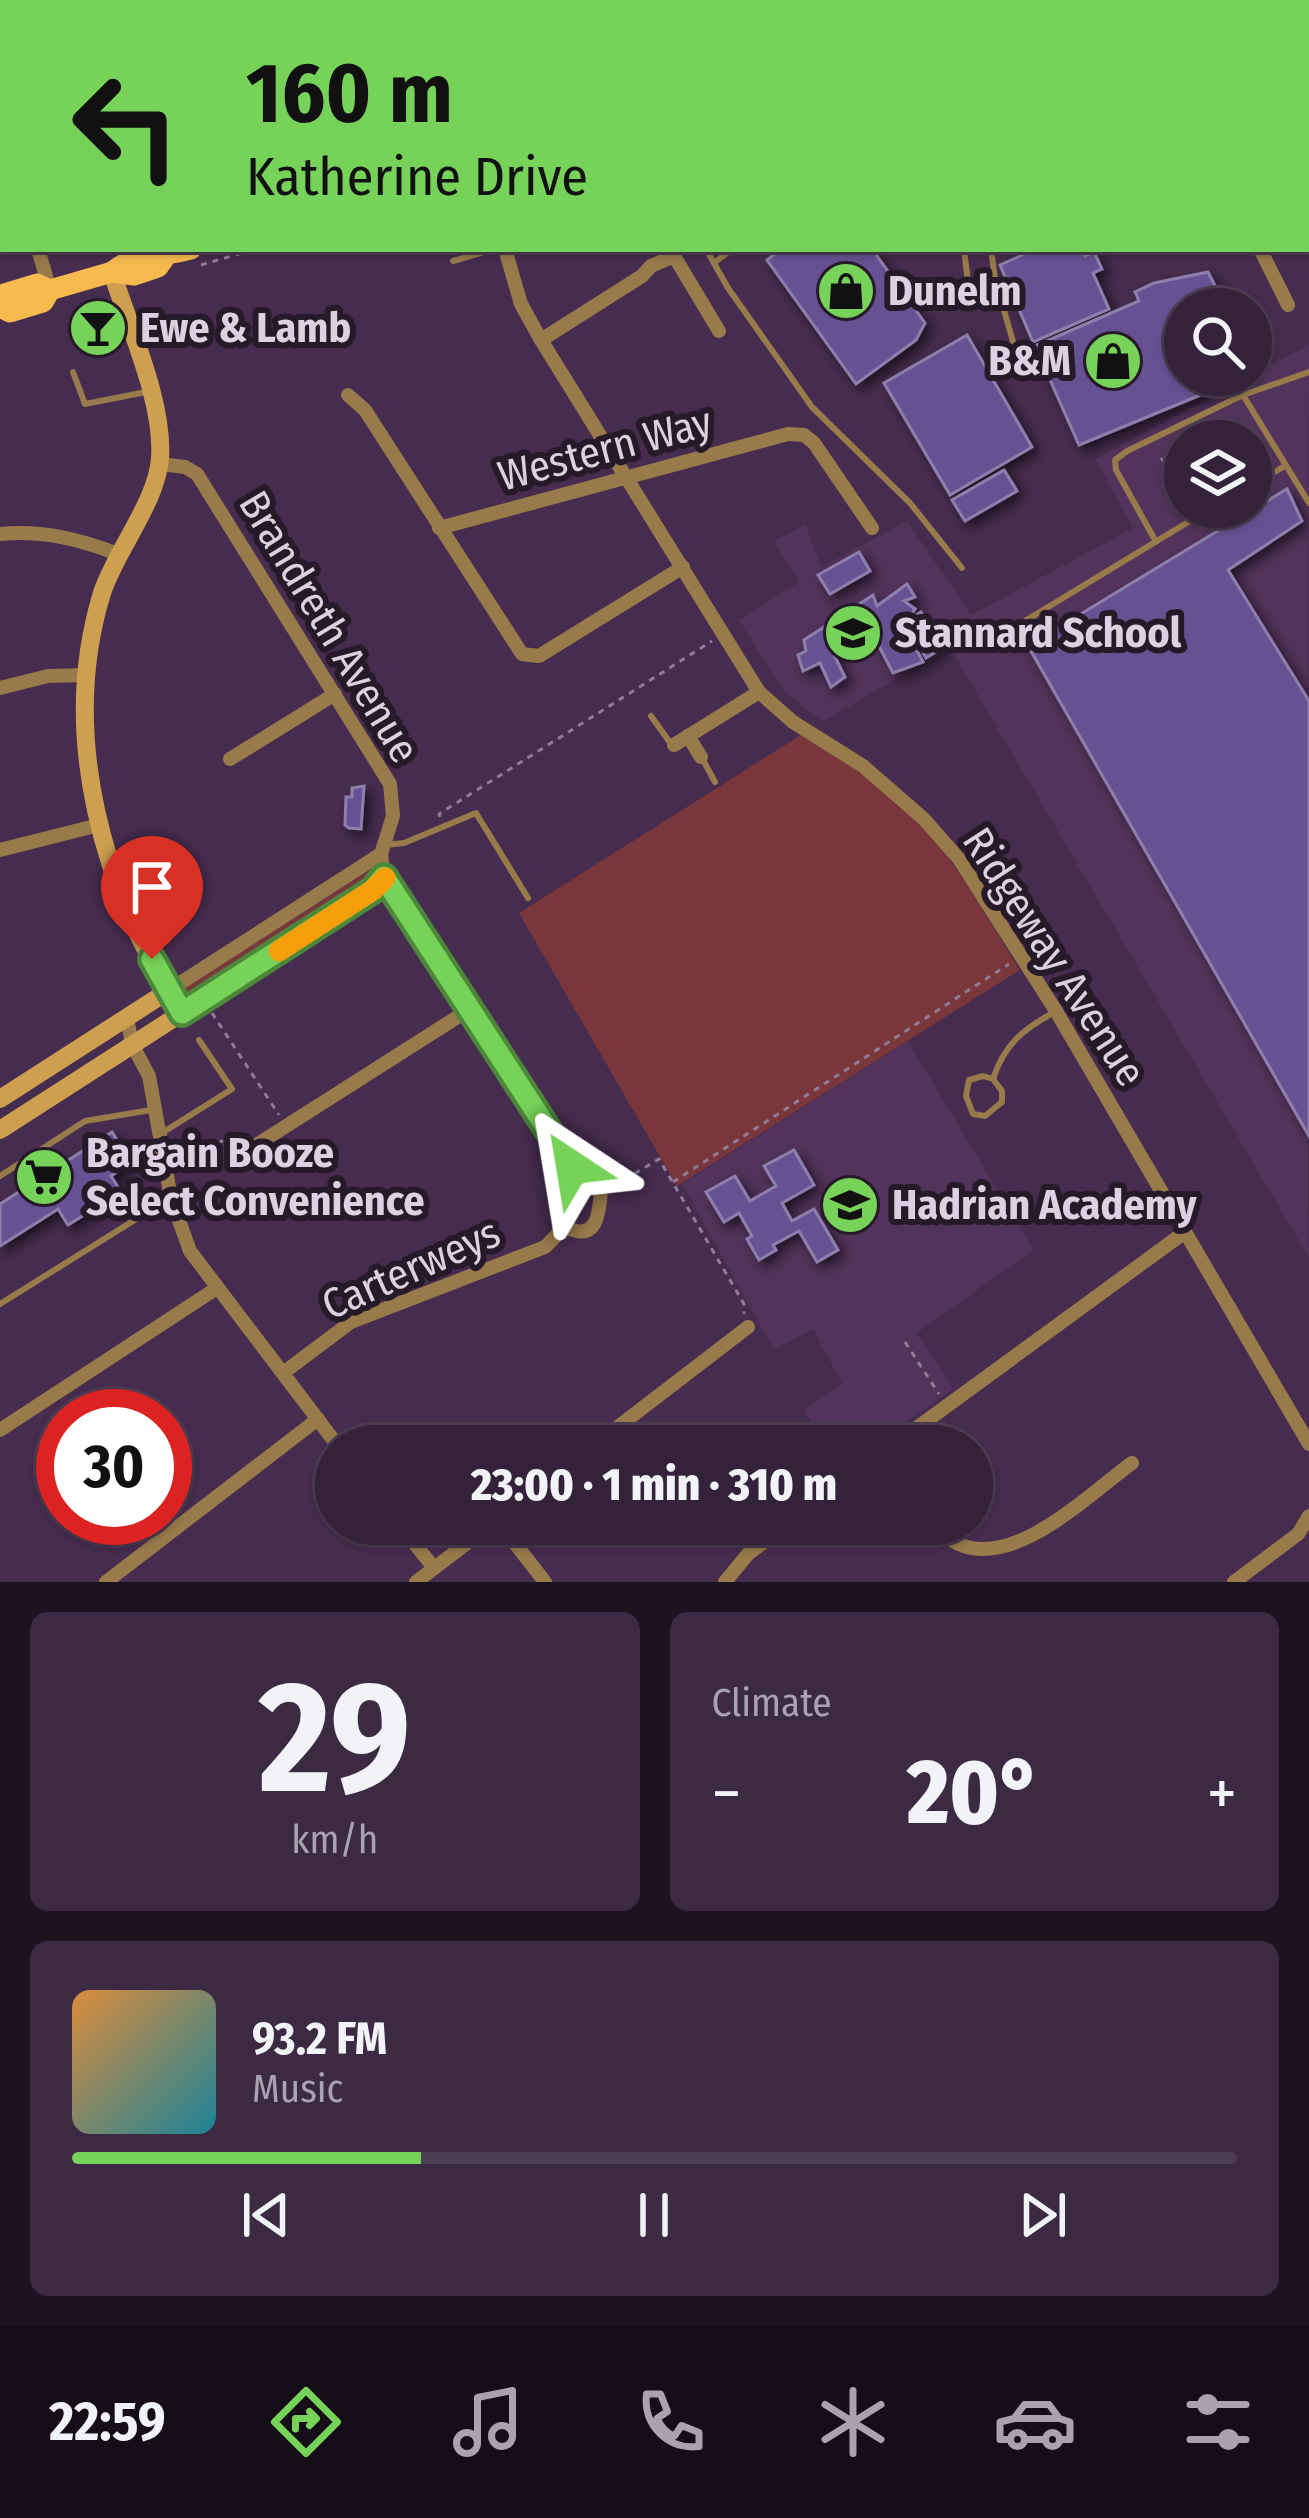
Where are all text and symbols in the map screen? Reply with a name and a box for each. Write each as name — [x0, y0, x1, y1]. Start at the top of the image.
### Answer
text: 160 m — [246, 43, 453, 144]
icon: left — [48, 48, 204, 204]
text: Katherine Drive — [246, 145, 588, 209]
shop icon: Dunelm — [815, 260, 877, 322]
place label: Dunelm — [888, 266, 1022, 316]
map controls — [1164, 288, 1272, 528]
button: search — [1164, 288, 1272, 396]
bar icon: Ewe & Lamb — [67, 297, 129, 359]
place label: Ewe & Lamb — [140, 303, 351, 353]
shop icon: B&M — [1082, 330, 1144, 392]
place label: B&M — [988, 336, 1071, 386]
street label: Western Way — [493, 396, 718, 502]
button: layers — [1164, 420, 1272, 528]
street label: Brandreth Avenue — [228, 482, 430, 772]
school or university icon: Stannard School — [822, 602, 884, 664]
place label: Stannard School — [895, 608, 1182, 658]
street label: Ridgeway Avenue — [952, 819, 1156, 1095]
pin — [101, 836, 203, 959]
icon: arrive — [119, 854, 185, 920]
position arrow — [509, 1104, 635, 1230]
place label: Bargain Booze Select Convenience — [86, 1128, 424, 1226]
supermarket icon: Bargain Booze Select Convenience — [13, 1146, 75, 1208]
school or university icon: Hadrian Academy — [819, 1174, 881, 1236]
place label: Hadrian Academy — [892, 1180, 1197, 1230]
street label: Carterweys — [314, 1208, 508, 1330]
speed limit sign: 30 — [36, 1389, 192, 1545]
text: 23:00 · 1 min · 310 m — [471, 1458, 837, 1512]
text: 29 — [259, 1645, 411, 1832]
text: Climate — [712, 1680, 832, 1726]
text: 20° — [907, 1739, 1041, 1847]
text: − — [712, 1754, 741, 1833]
text: + — [1207, 1754, 1237, 1833]
text: km/h — [291, 1817, 378, 1863]
text: 93.2 FM — [252, 2012, 387, 2066]
text: Music — [252, 2066, 343, 2112]
icon: previous — [233, 2182, 299, 2248]
icon: pause — [621, 2182, 687, 2248]
icon: next — [1010, 2182, 1076, 2248]
icon: directions — [264, 2380, 348, 2464]
icon: music — [446, 2380, 530, 2464]
icon: phone — [629, 2380, 713, 2464]
icon: climate — [811, 2380, 895, 2464]
icon: car — [993, 2380, 1077, 2464]
icon: filters — [1176, 2380, 1260, 2464]
text: 22:59 — [49, 2390, 166, 2454]

